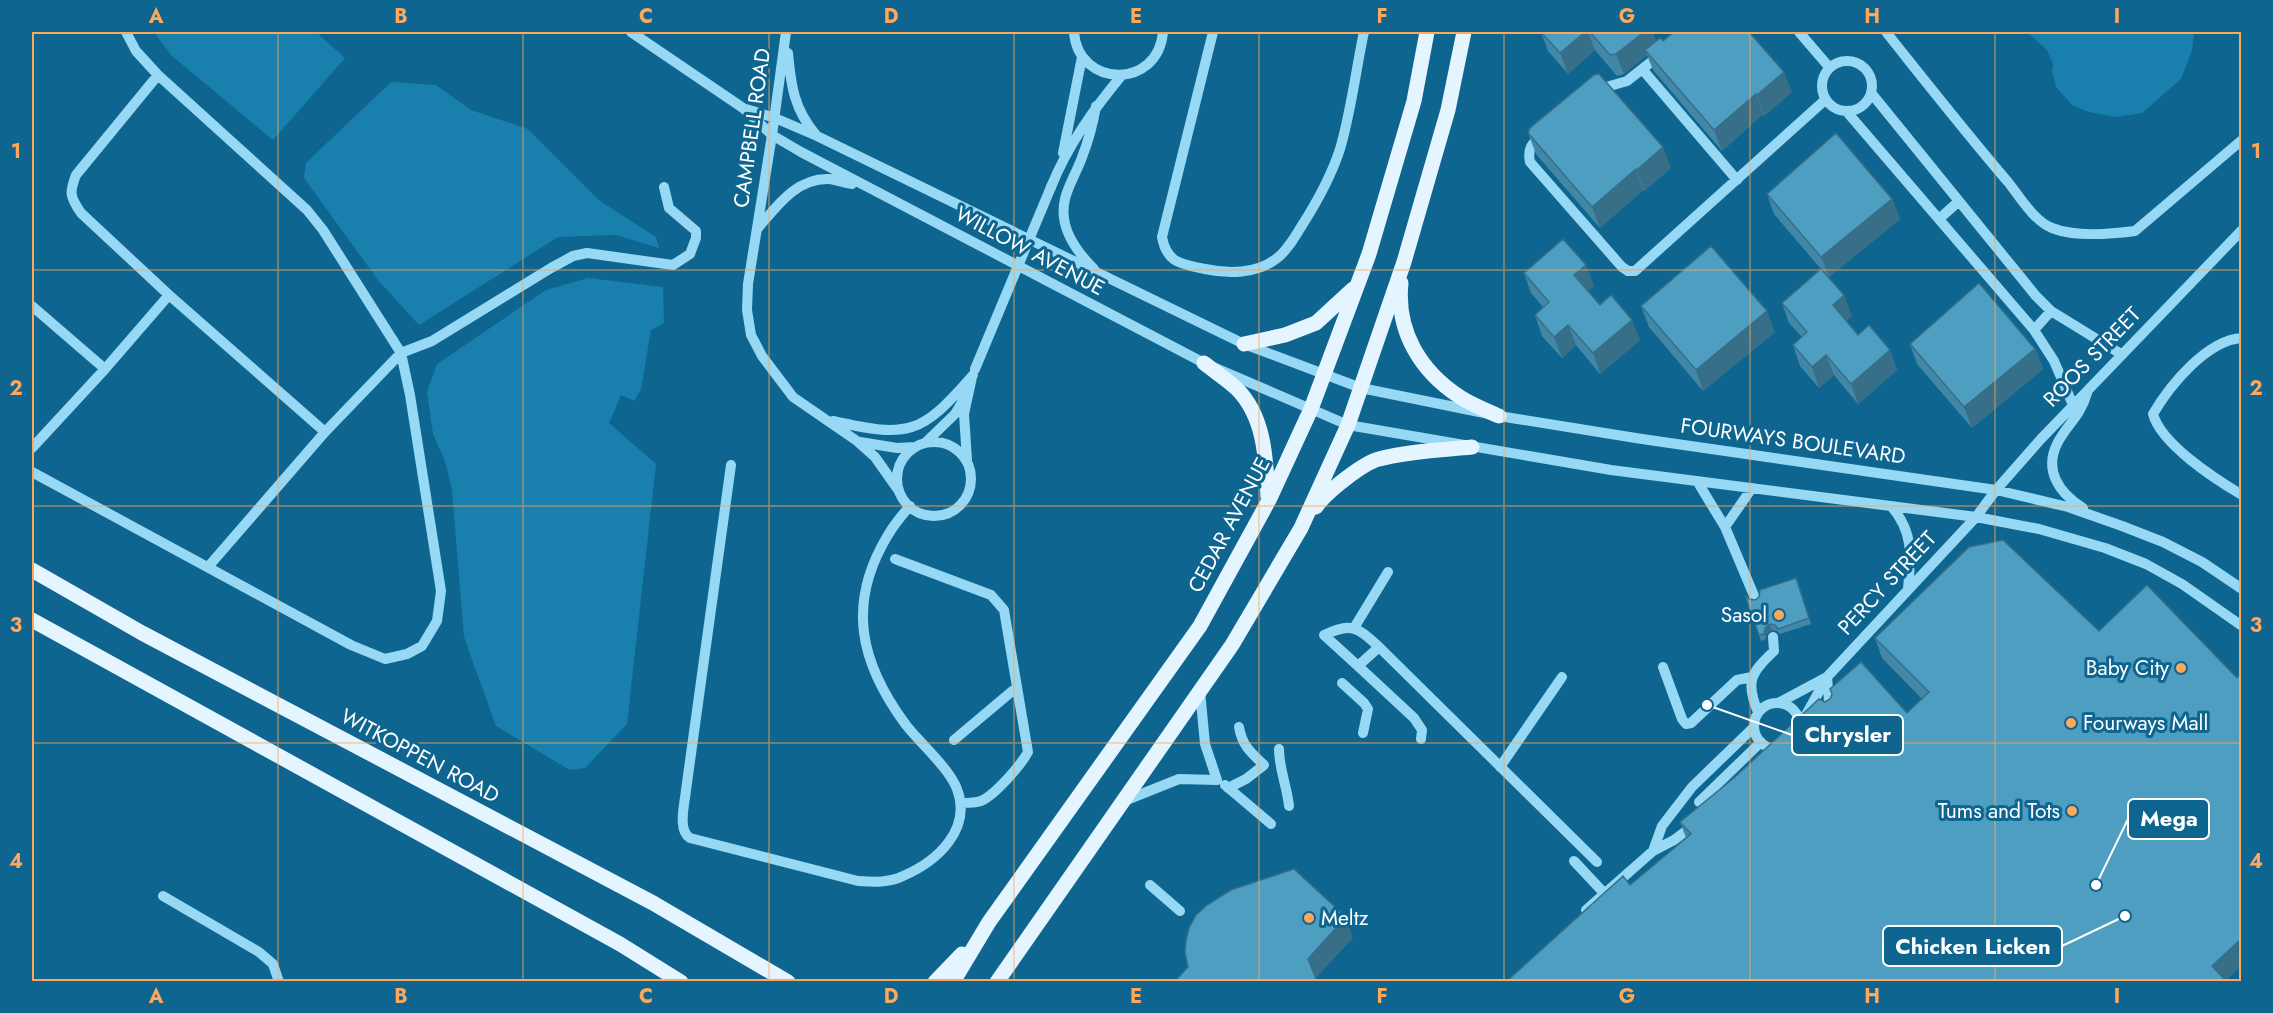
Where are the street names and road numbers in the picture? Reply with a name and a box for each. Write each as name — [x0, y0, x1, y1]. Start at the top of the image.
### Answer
street label: CAMPBELL ROAD — [726, 46, 778, 210]
street label: WILLOW AVENUE — [950, 199, 1110, 303]
street label: ROOS STREET — [2037, 300, 2148, 414]
street label: FOURWAYS BOULEVARD — [1679, 410, 1907, 472]
street label: CEDAR AVENUE — [1181, 452, 1277, 598]
street label: PERCY STREET — [1831, 524, 1943, 642]
street label: WITKOPPEN ROAD — [335, 701, 505, 811]

